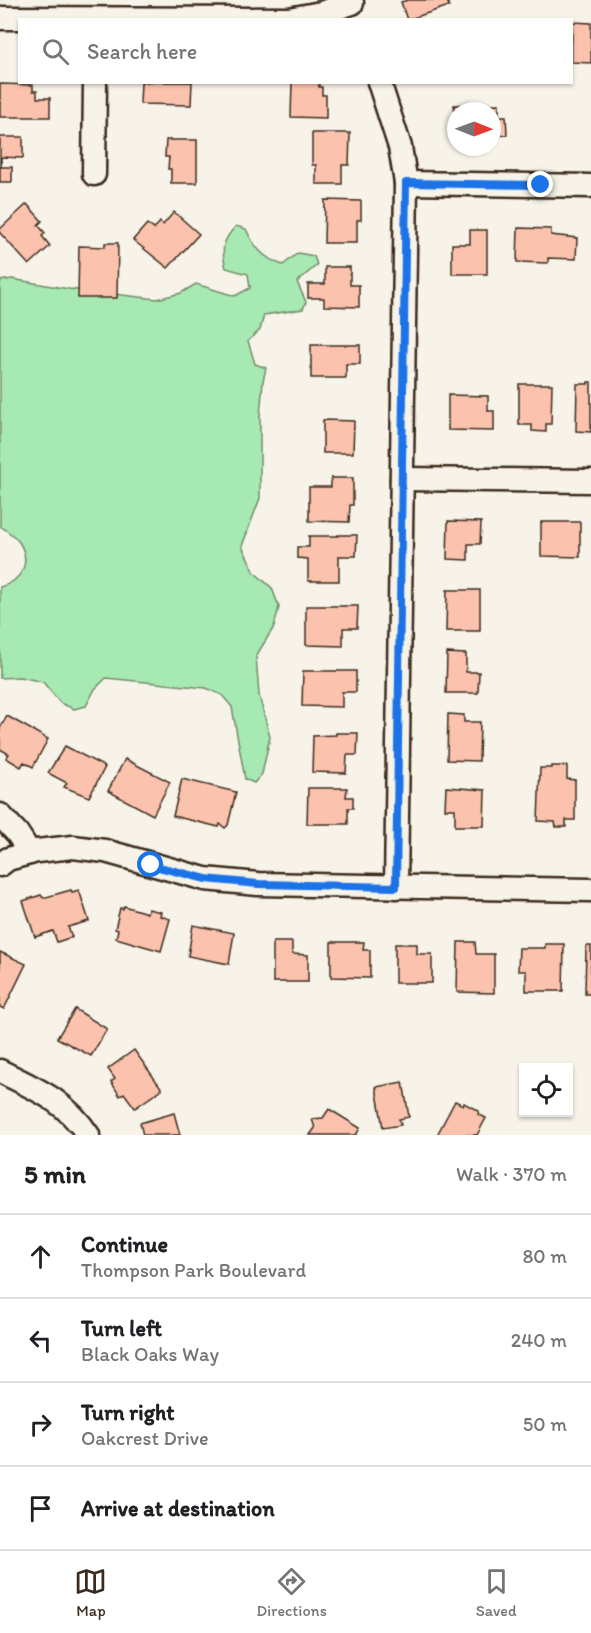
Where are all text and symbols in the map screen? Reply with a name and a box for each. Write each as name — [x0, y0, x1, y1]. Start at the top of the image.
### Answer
search box — [18, 18, 573, 84]
icon: search — [39, 35, 72, 68]
text: Search here — [87, 38, 197, 65]
north arrow — [447, 102, 501, 156]
route end — [527, 171, 553, 197]
route start — [137, 851, 163, 877]
map controls — [519, 1063, 573, 1117]
button: locate — [519, 1063, 573, 1117]
text: 5 min — [24, 1158, 86, 1190]
text: Walk · 370 m — [456, 1162, 567, 1186]
text: Continue — [81, 1231, 168, 1258]
icon: ahead — [24, 1240, 57, 1273]
text: 80 m — [522, 1244, 567, 1268]
text: Thompson Park Boulevard — [81, 1258, 306, 1282]
text: Turn left — [81, 1315, 162, 1342]
icon: left — [24, 1324, 57, 1357]
text: 240 m — [511, 1328, 567, 1352]
text: Black Oaks Way — [81, 1342, 219, 1366]
text: Turn right — [81, 1399, 175, 1426]
icon: right — [24, 1408, 57, 1441]
text: 50 m — [523, 1412, 567, 1436]
text: Oakcrest Drive — [81, 1426, 209, 1450]
icon: arrive — [24, 1492, 57, 1525]
text: Arrive at destination — [81, 1495, 275, 1522]
tab: Map — [74, 1565, 107, 1620]
tab: Directions — [256, 1565, 327, 1620]
tab: Saved — [476, 1565, 517, 1620]

